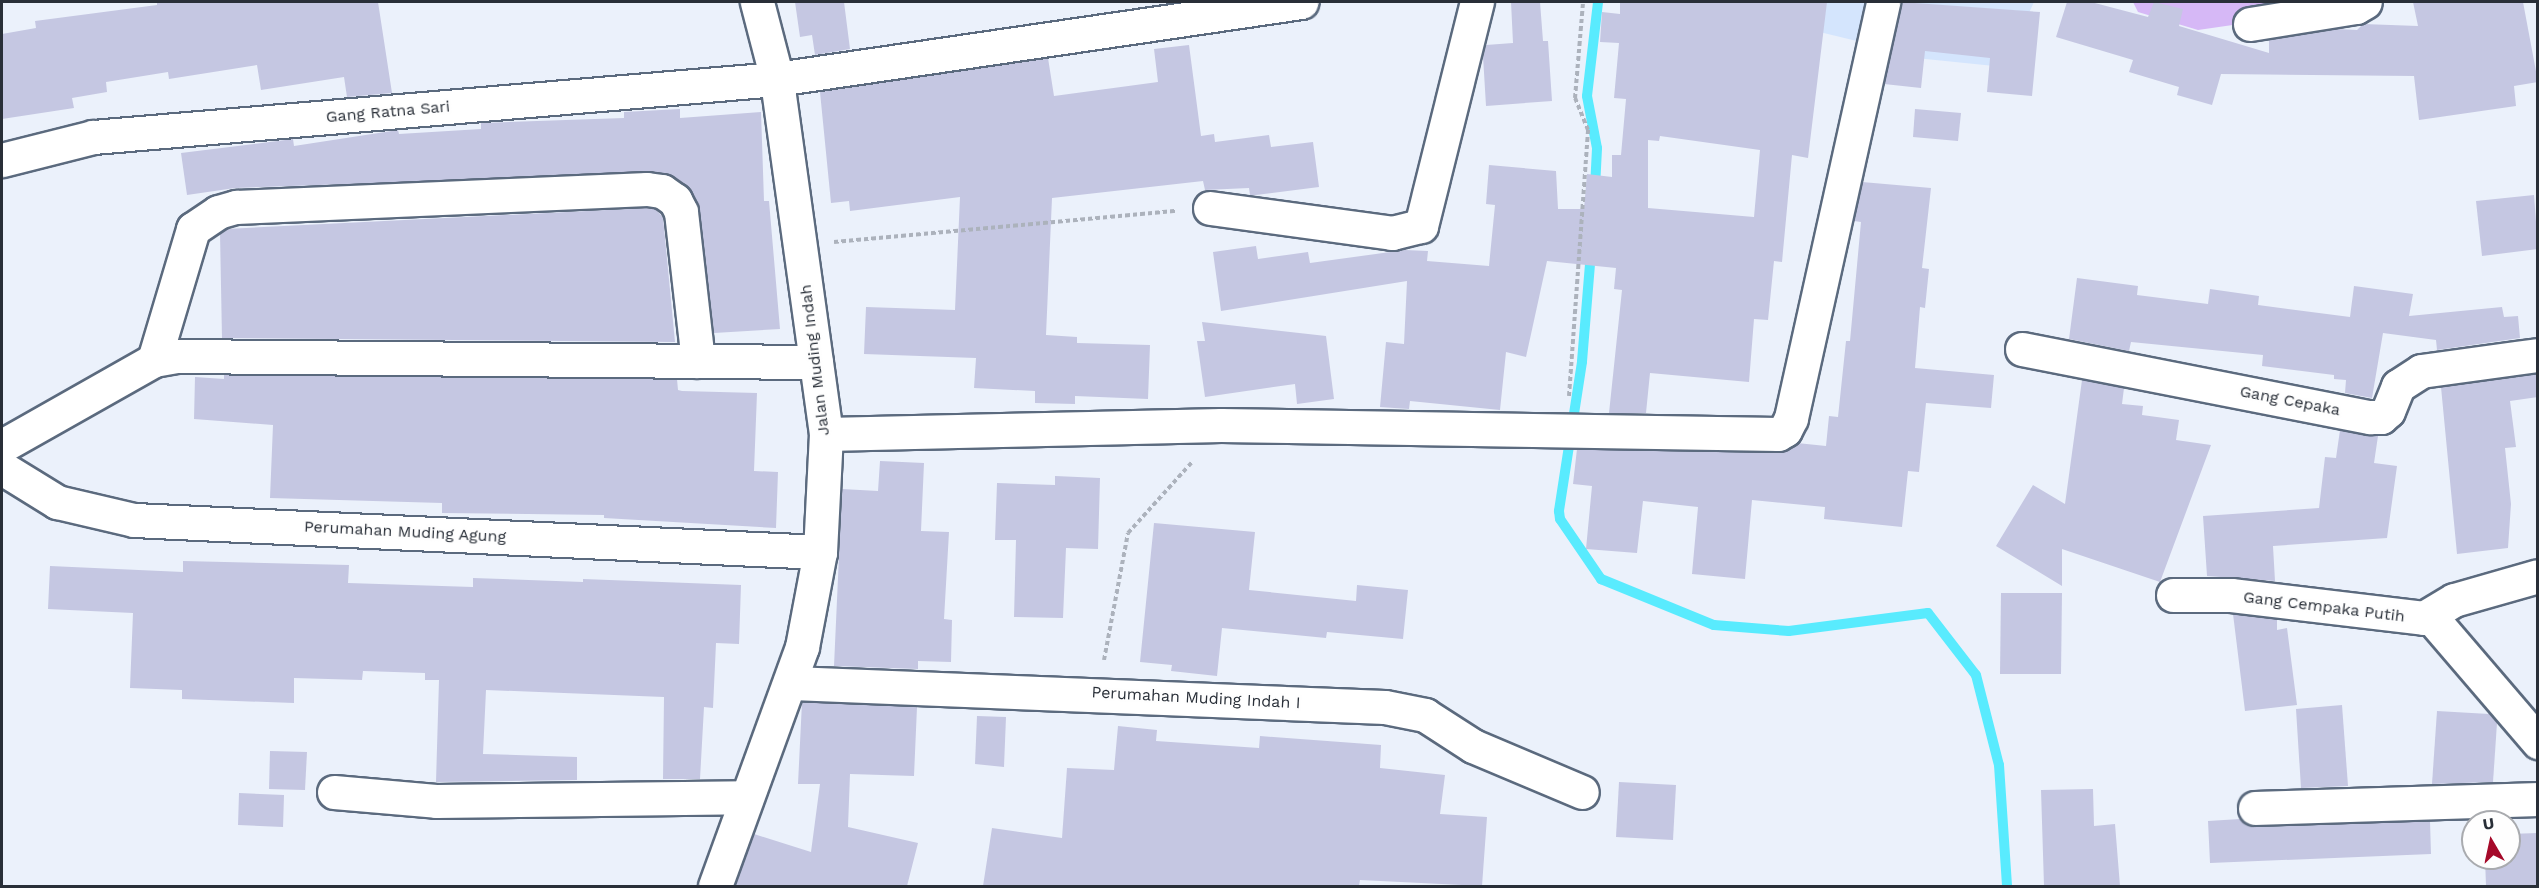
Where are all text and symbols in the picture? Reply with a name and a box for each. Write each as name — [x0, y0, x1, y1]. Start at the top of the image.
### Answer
street label: Gang Ratna Sari — [325, 97, 451, 127]
street label: Jalan Muding Indah — [796, 283, 834, 437]
street label: Gang Cepaka — [2238, 382, 2342, 420]
street label: Perumahan Muding Agung — [303, 517, 507, 547]
street label: Gang Cempaka Putih — [2242, 588, 2406, 626]
street label: Perumahan Muding Indah I — [1091, 683, 1301, 713]
north arrow — [2461, 810, 2521, 870]
text: U — [2481, 813, 2496, 834]

